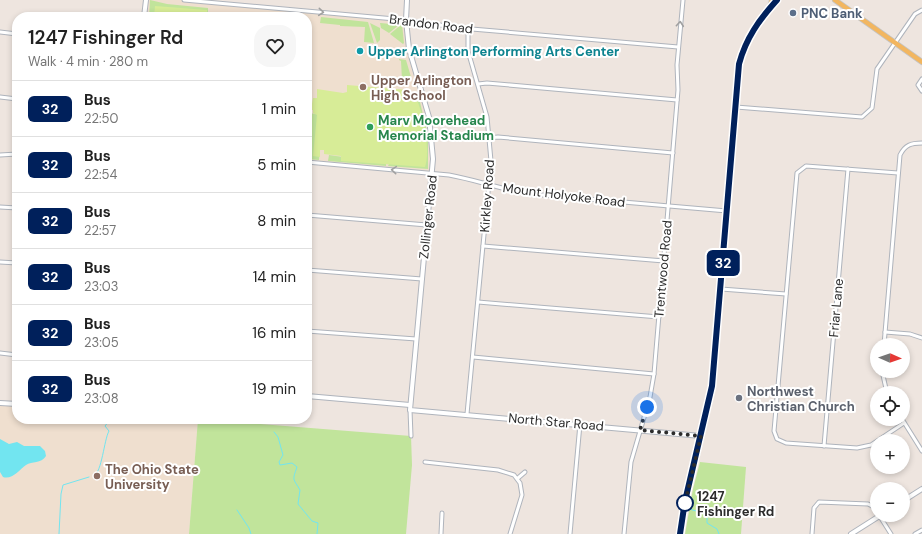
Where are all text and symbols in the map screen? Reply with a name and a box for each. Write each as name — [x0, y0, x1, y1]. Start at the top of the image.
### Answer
place label: PNC Bank — [801, 5, 863, 22]
one-way arrow — [318, 8, 324, 17]
marker: PNC Bank — [788, 8, 798, 18]
street label: Brandon Road — [388, 10, 474, 38]
one-way arrow — [676, 21, 685, 27]
text: 1247 Fishinger Rd — [28, 25, 183, 50]
button: heart — [254, 25, 296, 67]
place label: Upper Arlington Performing Arts Center — [368, 43, 620, 60]
marker: Upper Arlington Performing Arts Center — [355, 46, 365, 56]
text: Walk · 4 min · 280 m — [28, 53, 148, 70]
place label: Upper Arlington High School — [371, 72, 472, 104]
marker: Upper Arlington High School — [358, 82, 368, 92]
text: Bus — [84, 90, 111, 110]
text: 1 min — [262, 99, 296, 119]
text: 32 — [42, 100, 58, 118]
text: 22:50 — [84, 110, 118, 127]
place label: Marv Moorehead Memorial Stadium — [378, 112, 494, 144]
marker: Marv Moorehead Memorial Stadium — [365, 122, 375, 132]
text: Bus — [84, 146, 111, 166]
text: 5 min — [257, 155, 296, 175]
text: 32 — [42, 156, 58, 174]
street label: Kirkley Road — [476, 159, 498, 233]
text: 22:54 — [84, 166, 117, 183]
one-way arrow — [391, 166, 397, 175]
street label: Zollinger Road — [415, 174, 441, 260]
street label: Mount Holyoke Road — [502, 179, 626, 211]
text: Bus — [84, 202, 111, 222]
text: 8 min — [257, 211, 296, 231]
text: 32 — [42, 212, 58, 230]
street label: Trentwood Road — [650, 219, 676, 319]
text: 22:57 — [84, 222, 116, 239]
line badge: 32 — [705, 250, 741, 276]
text: 32 — [715, 254, 731, 272]
text: Bus — [84, 258, 111, 278]
text: 14 min — [253, 267, 296, 287]
text: 32 — [42, 268, 58, 286]
text: 23:03 — [84, 278, 118, 295]
street label: Friar Lane — [825, 278, 847, 338]
text: Bus — [84, 314, 111, 334]
text: 16 min — [252, 323, 296, 343]
text: 32 — [42, 324, 58, 342]
text: 23:05 — [84, 334, 119, 351]
north arrow — [870, 338, 910, 378]
map controls — [870, 338, 910, 522]
text: Bus — [84, 370, 111, 390]
text: 19 min — [252, 379, 296, 399]
text: 32 — [42, 380, 58, 398]
place label: Northwest Christian Church — [747, 383, 855, 415]
button: locate — [870, 386, 910, 426]
text: 23:08 — [84, 390, 119, 407]
marker: Northwest Christian Church — [734, 393, 744, 403]
your location — [637, 397, 657, 417]
street label: North Star Road — [508, 409, 604, 435]
button: + — [870, 434, 910, 474]
place label: The Ohio State University — [105, 461, 199, 493]
marker: The Ohio State University — [92, 471, 102, 481]
button: − — [870, 482, 910, 522]
place label: 1247 Fishinger Rd — [697, 488, 774, 520]
marker: 1247 Fishinger Rd — [676, 494, 694, 512]

